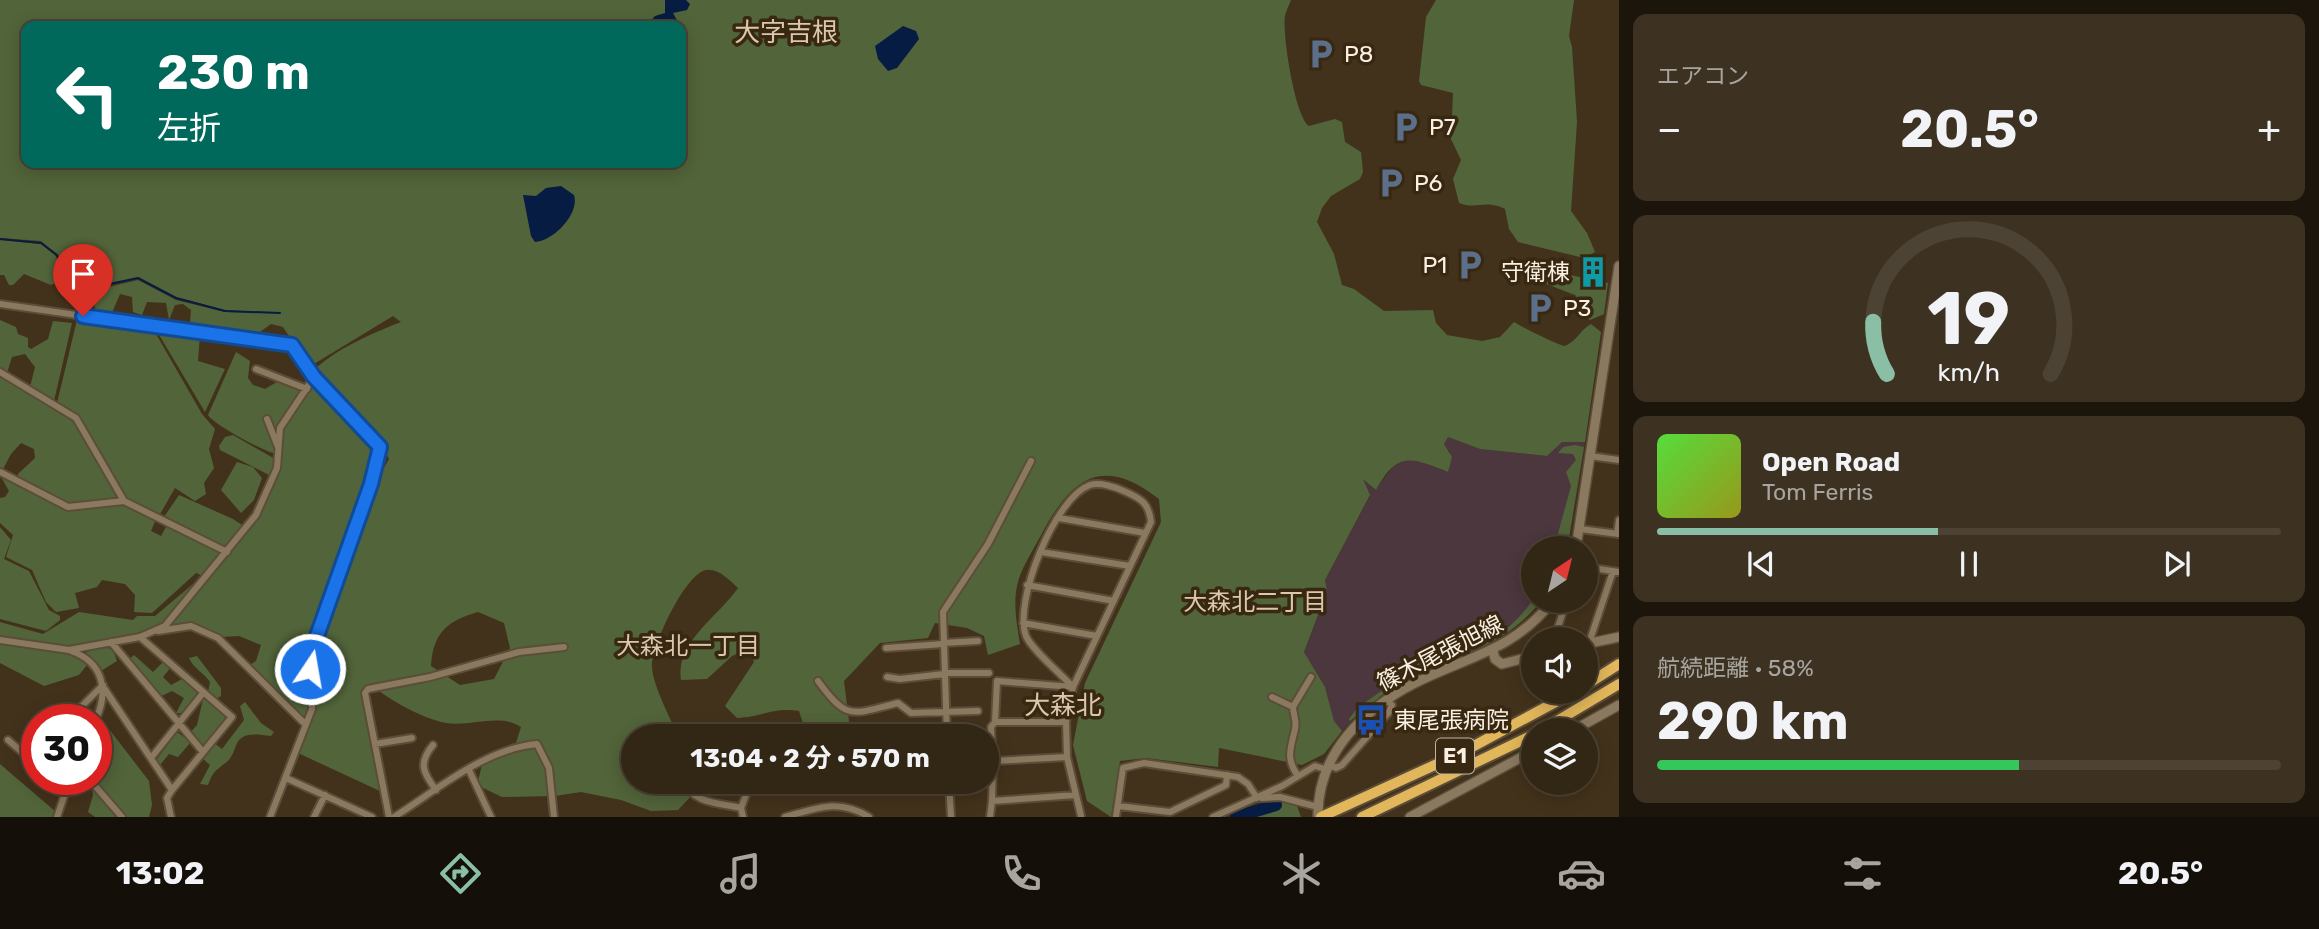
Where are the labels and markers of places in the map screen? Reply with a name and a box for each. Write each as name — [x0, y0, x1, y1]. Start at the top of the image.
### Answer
parking icon: P8 — [1304, 37, 1338, 71]
place label: P8 — [1344, 40, 1373, 68]
parking icon: P7 — [1389, 110, 1423, 144]
place label: P7 — [1429, 113, 1456, 141]
parking icon: P6 — [1374, 166, 1408, 200]
place label: P6 — [1414, 169, 1442, 197]
pin — [53, 244, 113, 316]
parking icon: P1 — [1453, 248, 1487, 282]
place label: P1 — [1422, 251, 1447, 279]
building icon: 守衛棟 — [1576, 255, 1610, 289]
place label: 守衛棟 — [1501, 258, 1570, 286]
parking icon: P3 — [1523, 291, 1557, 325]
place label: P3 — [1563, 294, 1591, 322]
bus stop icon: 東尾張病院 — [1354, 703, 1388, 737]
place label: 東尾張病院 — [1394, 706, 1509, 734]

